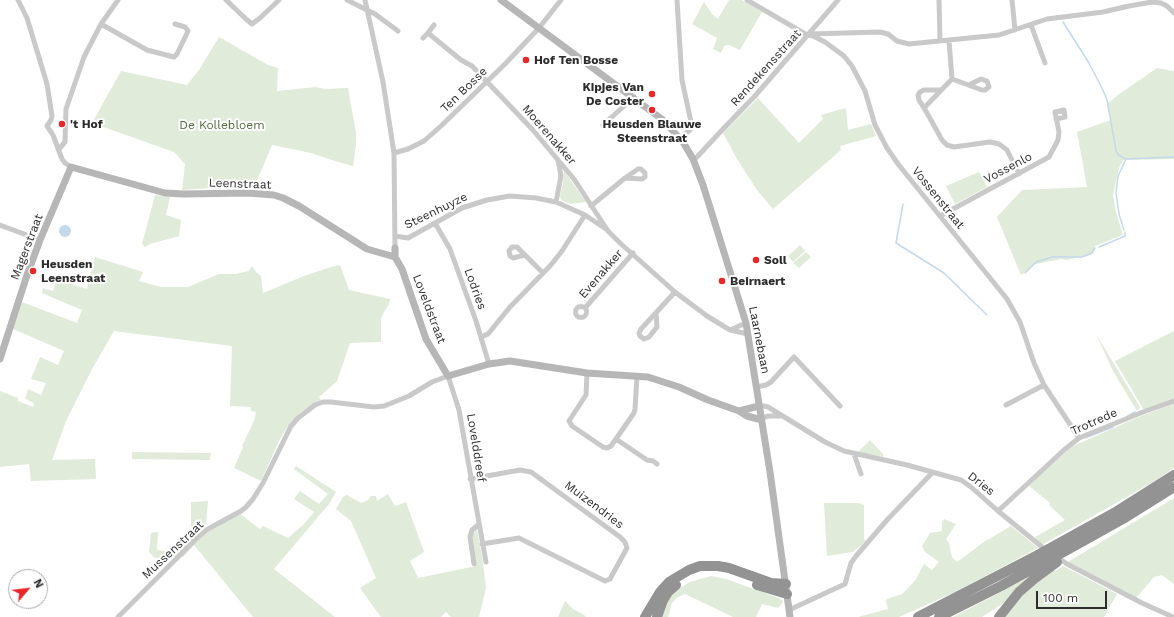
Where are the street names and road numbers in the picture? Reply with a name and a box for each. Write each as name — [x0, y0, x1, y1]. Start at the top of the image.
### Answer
street label: Rendekensstraat — [728, 27, 804, 109]
street label: Ten Bosse — [438, 64, 490, 116]
street label: Moerenakker — [519, 102, 579, 168]
street label: Vossenlo — [982, 149, 1034, 187]
street label: Vossenstraat — [909, 164, 967, 232]
street label: Leenstraat — [208, 176, 272, 192]
street label: Steenhuyze — [402, 190, 470, 232]
street label: Magerstraat — [8, 212, 46, 282]
street label: Evenakker — [576, 247, 626, 301]
street label: Lodries — [461, 266, 489, 312]
street label: Loveldstraat — [409, 272, 449, 346]
street label: Laarnebaan — [745, 305, 773, 375]
street label: Trotrede — [1069, 405, 1119, 439]
street label: Lovelddreef — [463, 413, 489, 483]
street label: Dries — [965, 469, 997, 499]
street label: Muizendries — [562, 478, 626, 532]
street label: Mussenstraat — [139, 518, 207, 582]

